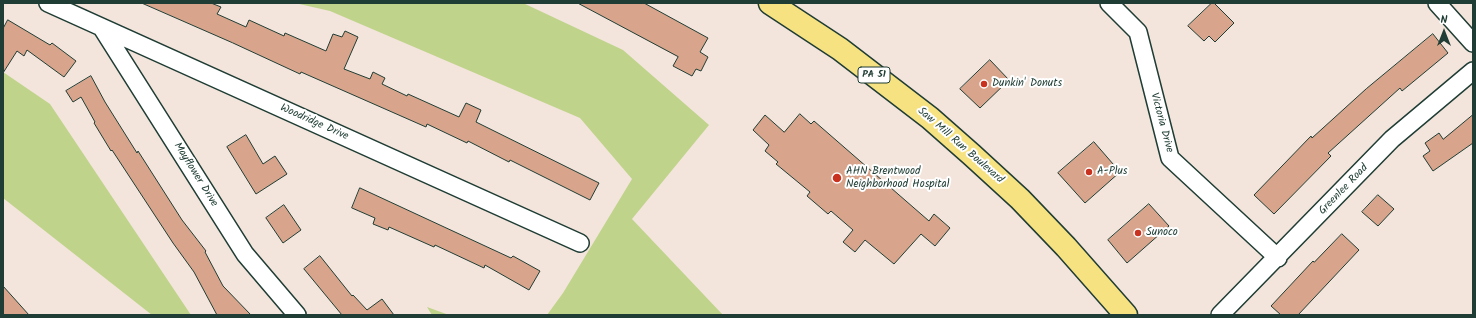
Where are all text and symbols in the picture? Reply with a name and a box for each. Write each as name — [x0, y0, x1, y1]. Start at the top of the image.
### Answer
text: N — [1441, 11, 1447, 29]
north arrow — [1424, 12, 1464, 52]
road number: PA 51 — [858, 67, 890, 83]
place label: Dunkin' Donuts — [992, 77, 1062, 91]
marker: Dunkin' Donuts — [979, 79, 989, 89]
street label: Victoria Drive — [1147, 92, 1175, 154]
street label: Woodridge Drive — [278, 102, 350, 144]
street label: Saw Mill Run Boulevard — [914, 105, 1006, 187]
street label: Mayflower Drive — [170, 140, 220, 210]
street label: Greenlee Road — [1317, 162, 1371, 218]
place label: AHN Brentwood Neighborhood Hospital — [846, 165, 949, 191]
place label: A-Plus — [1097, 165, 1127, 179]
marker: A-Plus — [1084, 167, 1094, 177]
marker: AHN Brentwood Neighborhood Hospital — [831, 172, 843, 184]
place label: Sunoco — [1146, 226, 1178, 240]
marker: Sunoco — [1133, 228, 1143, 238]

